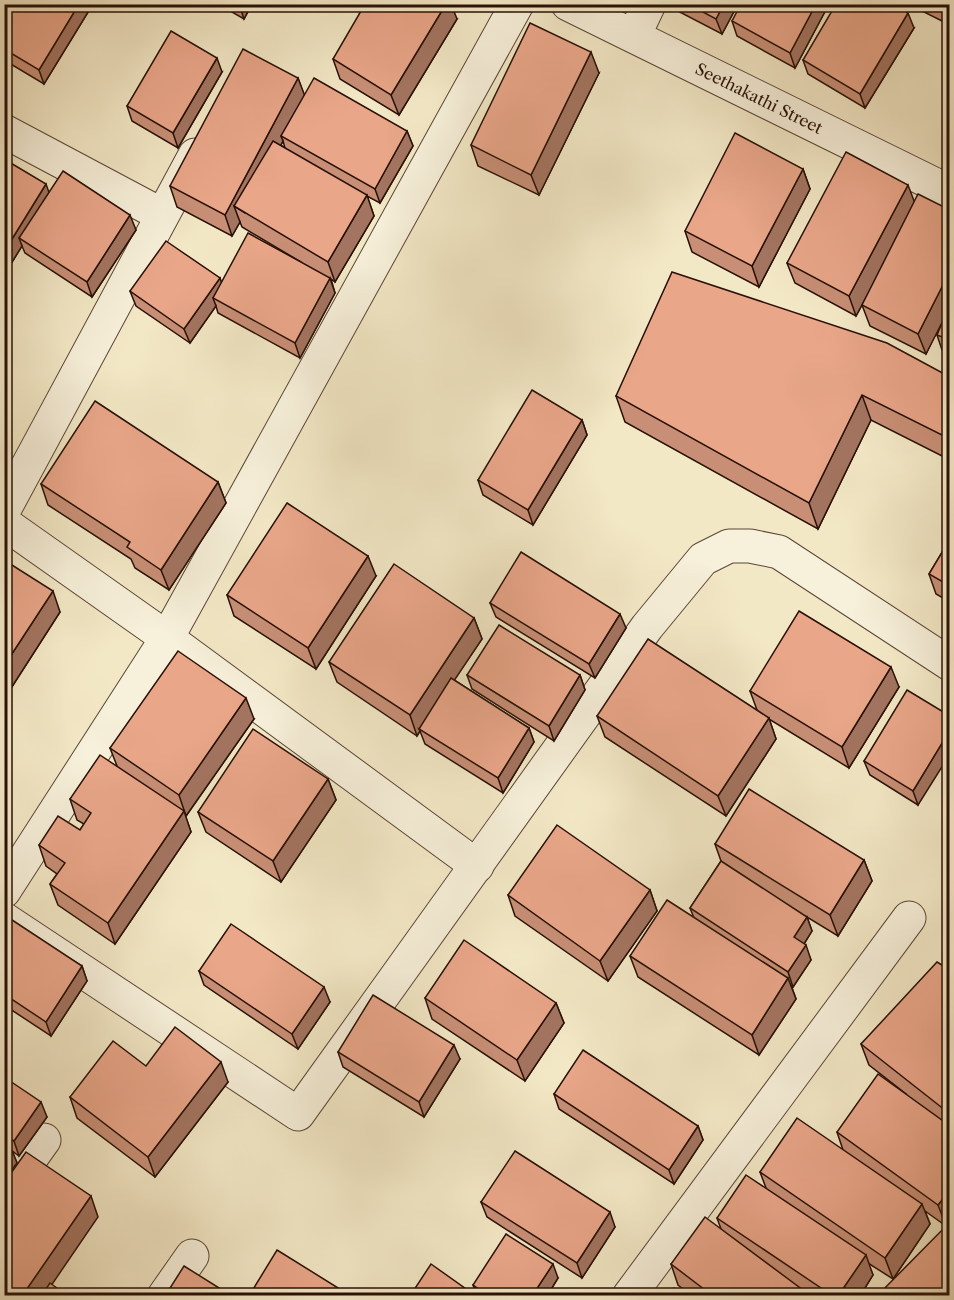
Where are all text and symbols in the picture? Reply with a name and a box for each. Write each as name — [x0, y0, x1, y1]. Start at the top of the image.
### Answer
street label: Seethakathi Street — [692, 58, 826, 138]

